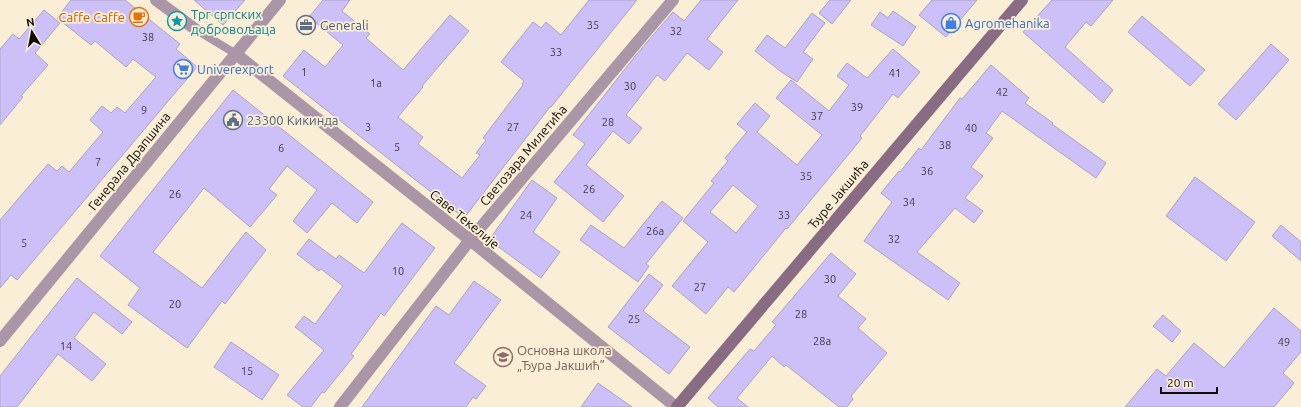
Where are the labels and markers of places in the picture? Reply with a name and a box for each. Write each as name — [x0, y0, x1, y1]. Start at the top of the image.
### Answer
cafe icon: Caffe Caffe — [128, 6, 150, 28]
place label: Трг српских добровољаца — [191, 7, 276, 36]
place label: Caffe Caffe — [59, 10, 125, 24]
place icon: Трг српских добровољаца — [166, 10, 188, 32]
shop icon: Agromehanika — [940, 12, 962, 34]
office icon: Generali — [295, 14, 317, 36]
place label: Agromehanika — [965, 16, 1050, 30]
place label: Generali — [320, 18, 369, 32]
supermarket icon: Univerexport — [172, 58, 194, 80]
place label: Univerexport — [197, 62, 274, 76]
public building icon: 23300 Кикинда — [222, 109, 244, 131]
place label: 23300 Кикинда — [247, 113, 339, 127]
place label: Основна школа „Ђура Јакшић” — [517, 343, 612, 372]
school or university icon: Основна школа „Ђура Јакшић” — [492, 346, 514, 368]

